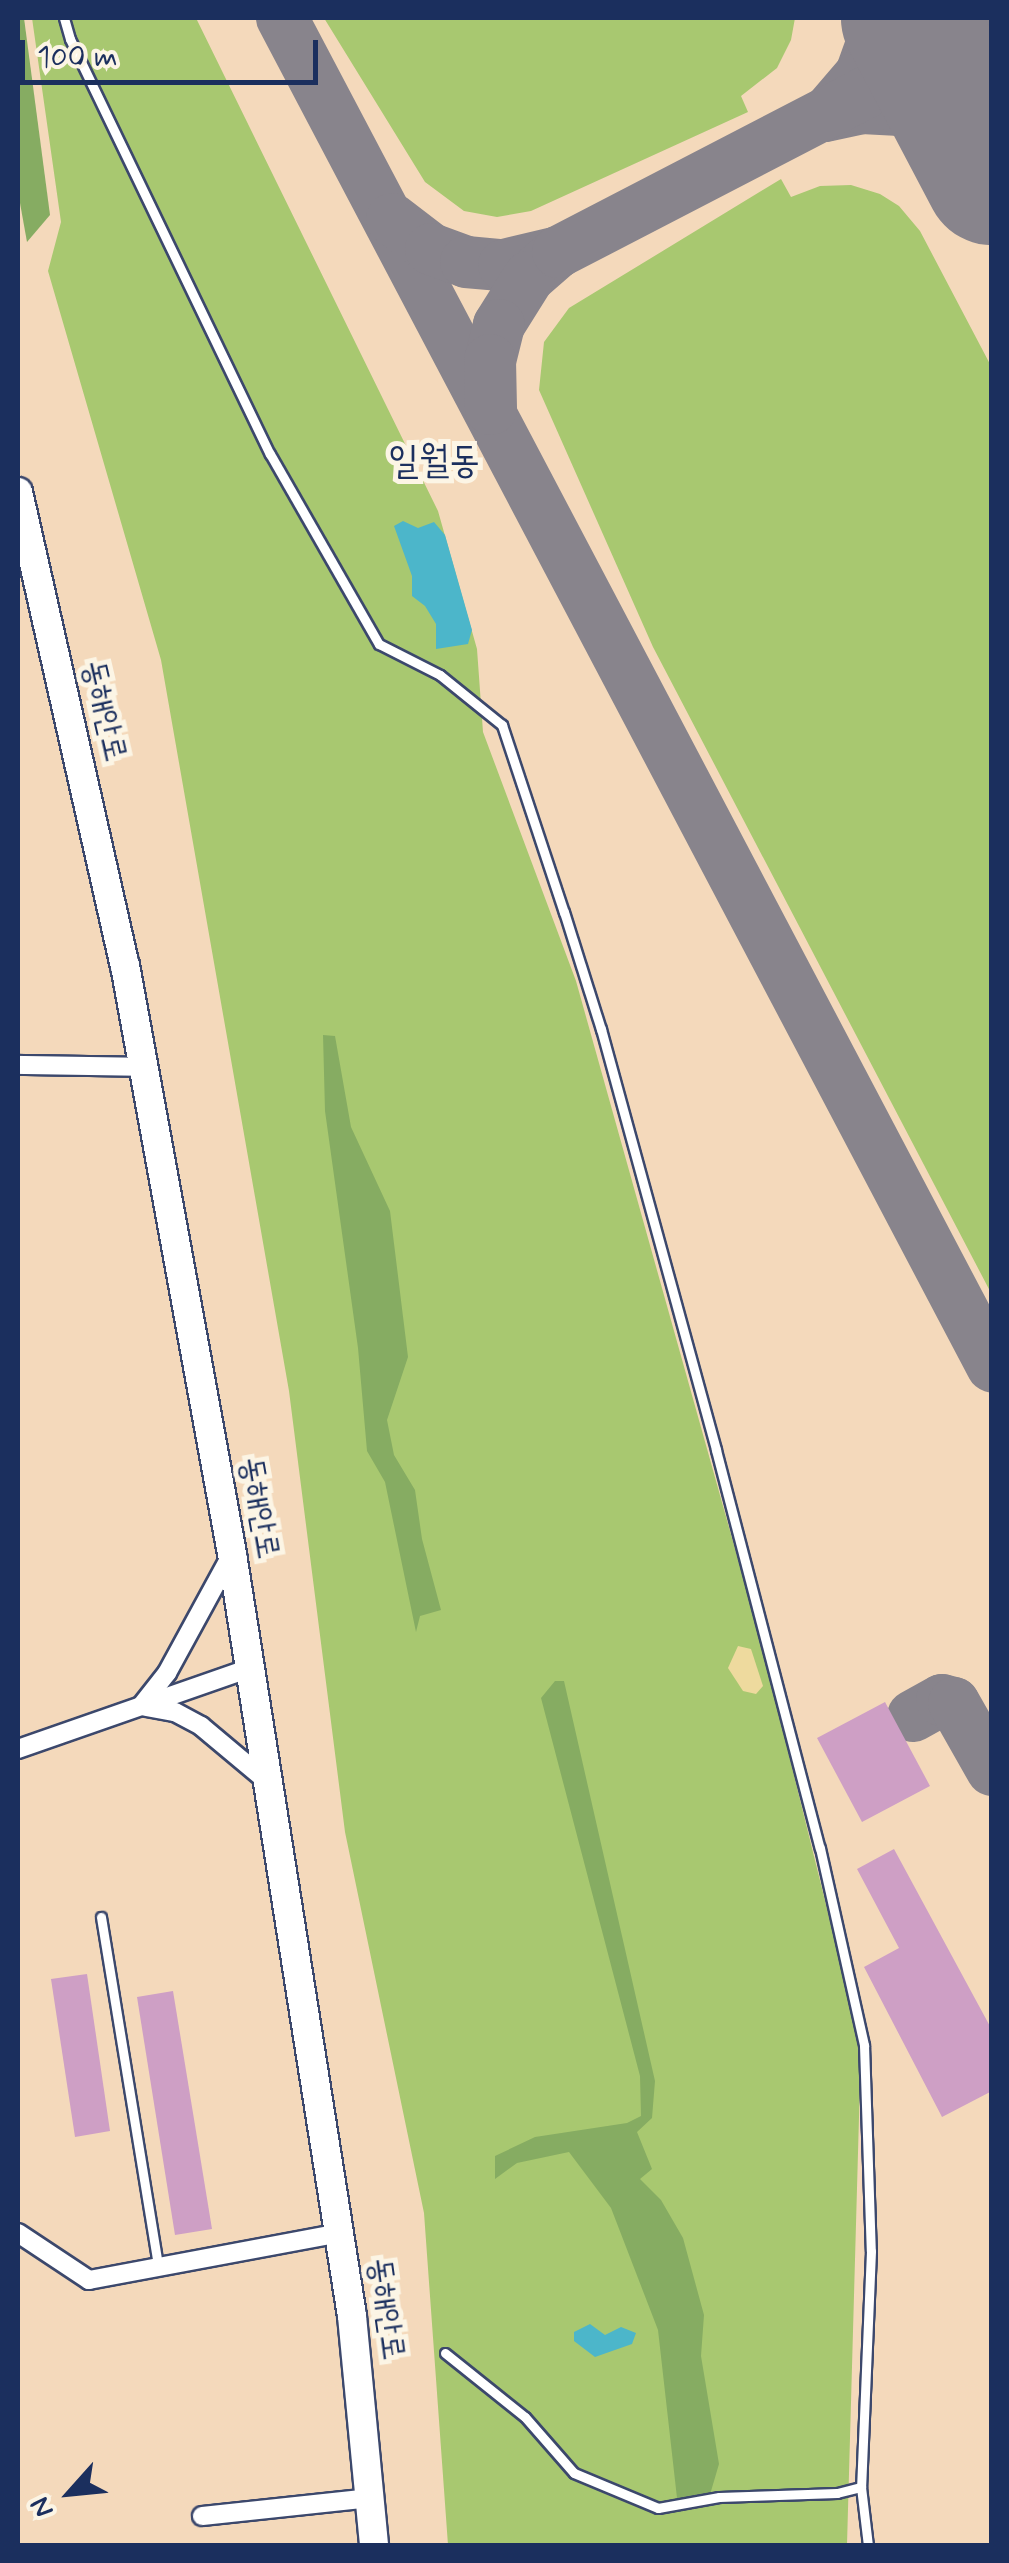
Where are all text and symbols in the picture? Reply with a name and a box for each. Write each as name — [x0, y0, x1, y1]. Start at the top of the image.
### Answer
scale bar — [25, 20, 322, 82]
text: 100 m — [37, 38, 118, 77]
district label: 일월동 — [388, 439, 480, 485]
street label: 동해안로 — [74, 657, 134, 765]
street label: 동해안로 — [231, 1454, 287, 1562]
street label: 동해안로 — [360, 2255, 412, 2363]
north arrow — [20, 2443, 120, 2543]
text: N — [22, 2490, 64, 2524]

